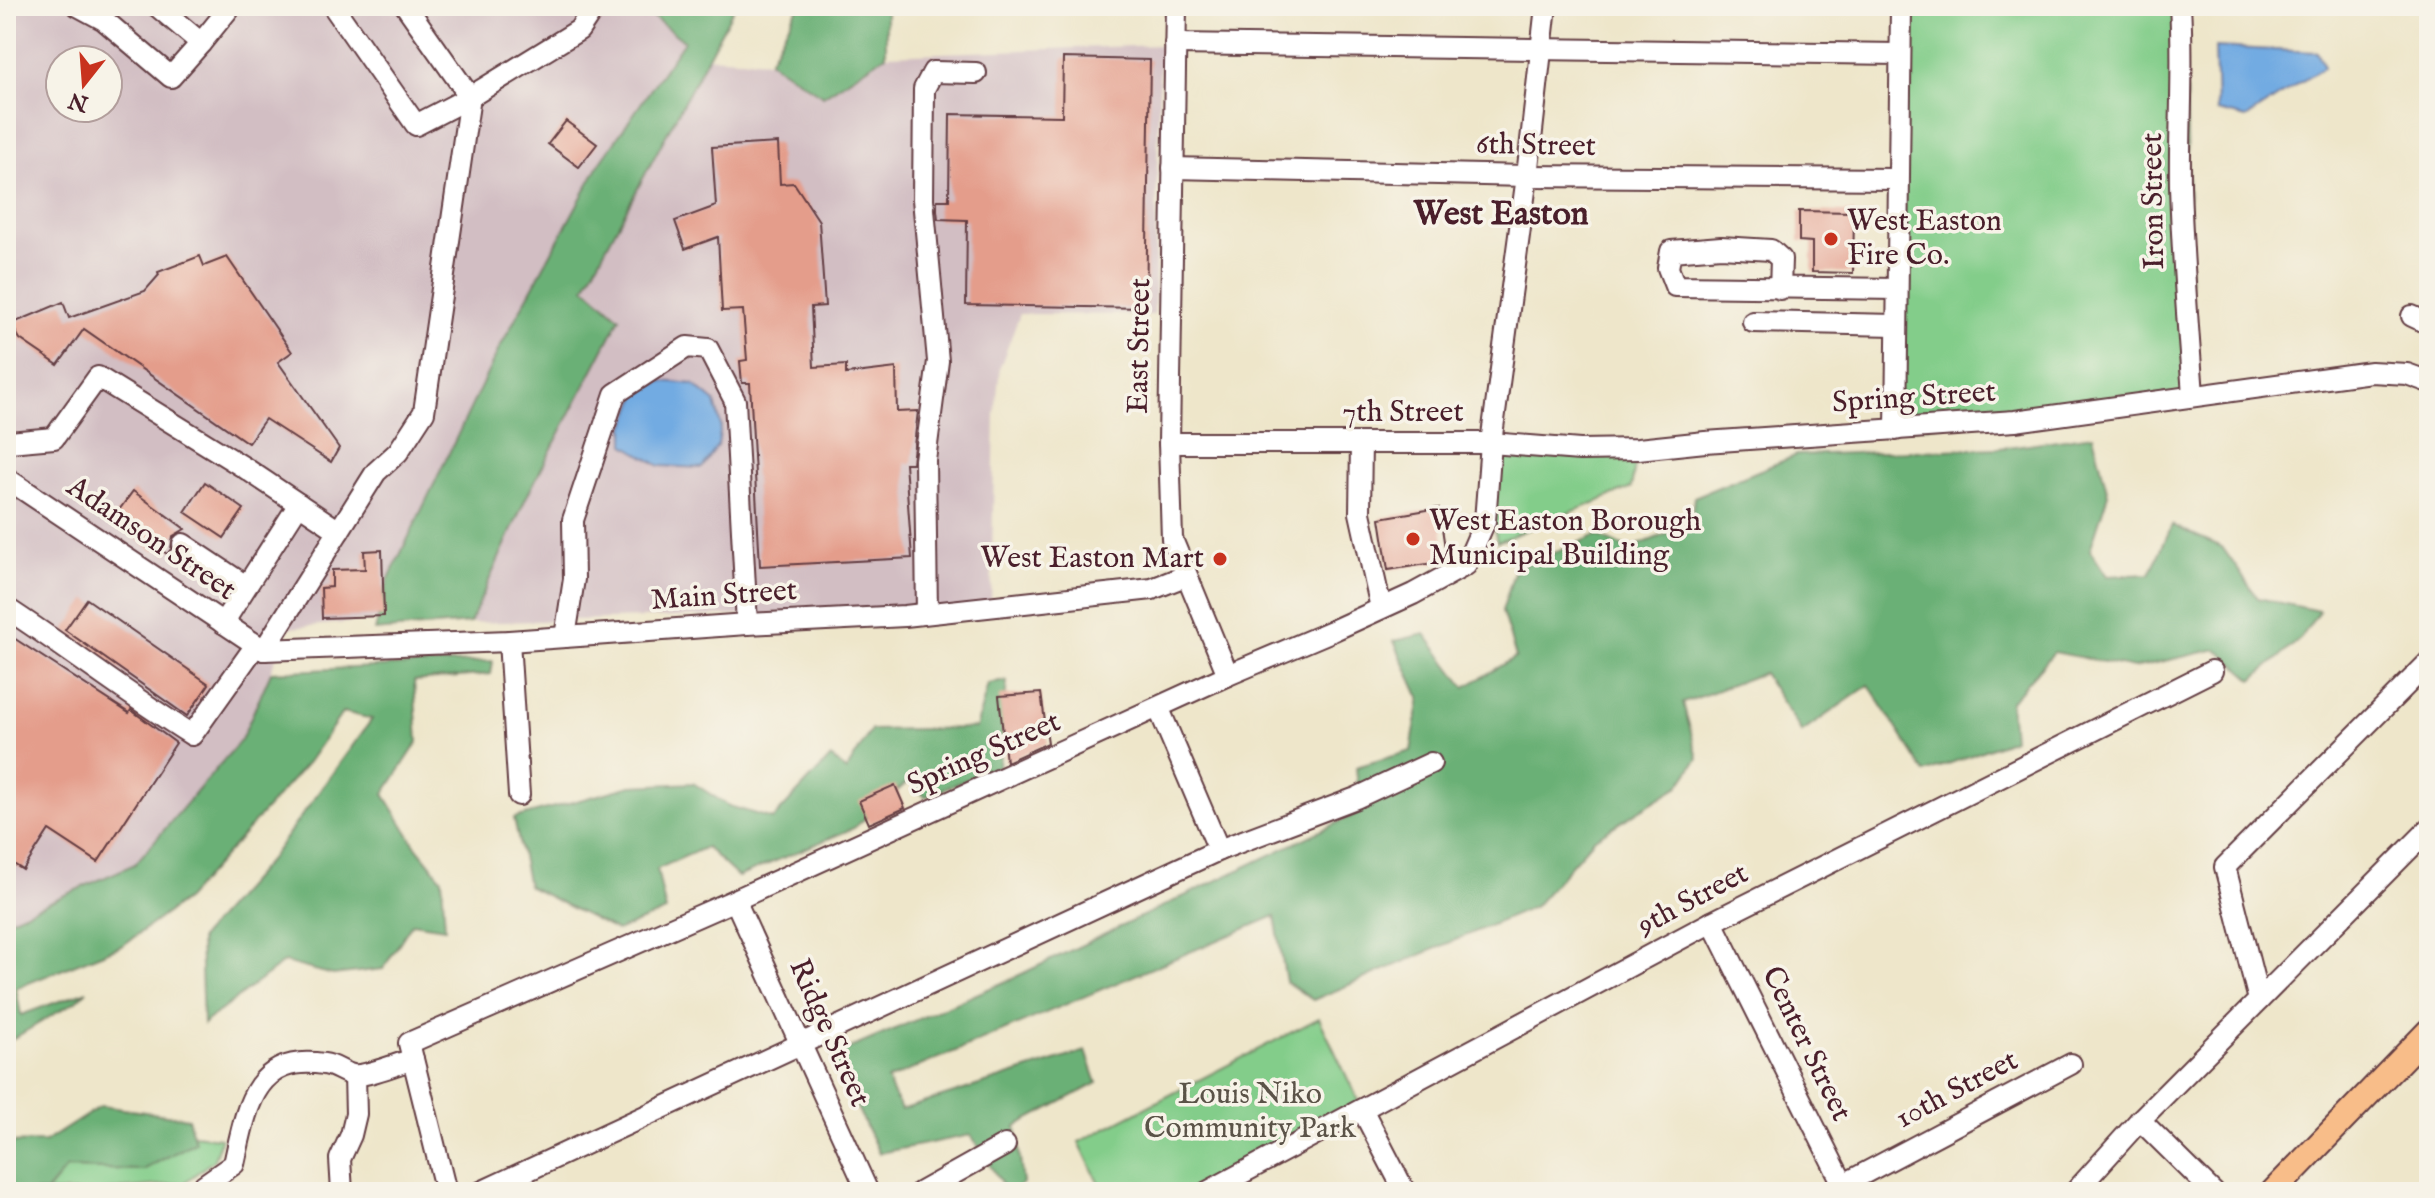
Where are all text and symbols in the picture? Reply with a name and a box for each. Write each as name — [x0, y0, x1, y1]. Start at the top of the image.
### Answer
north arrow — [44, 44, 124, 124]
text: N — [66, 85, 93, 118]
street label: 6th Street — [1476, 126, 1596, 166]
street label: Iron Street — [2134, 132, 2174, 270]
district label: West Easton — [1412, 193, 1589, 236]
place label: West Easton Fire Co. — [1847, 203, 2002, 275]
marker: West Easton Fire Co. — [1822, 230, 1840, 248]
street label: East Street — [1120, 278, 1160, 414]
street label: Spring Street — [1831, 373, 1997, 423]
street label: 7th Street — [1342, 394, 1464, 432]
street label: Adamson Street — [58, 468, 243, 610]
place label: West Easton Borough Municipal Building — [1429, 503, 1701, 575]
marker: West Easton Borough Municipal Building — [1404, 530, 1422, 548]
place label: West Easton Mart — [980, 540, 1204, 578]
marker: West Easton Mart — [1211, 550, 1229, 568]
street label: Main Street — [650, 572, 798, 620]
street label: Spring Street — [901, 703, 1067, 805]
street label: 9th Street — [1630, 855, 1755, 946]
street label: Ridge Street — [780, 953, 878, 1113]
street label: Center Street — [1752, 960, 1860, 1128]
street label: 10th Street — [1889, 1042, 2025, 1138]
park label: Louis Niko Community Park — [1144, 1076, 1357, 1148]

